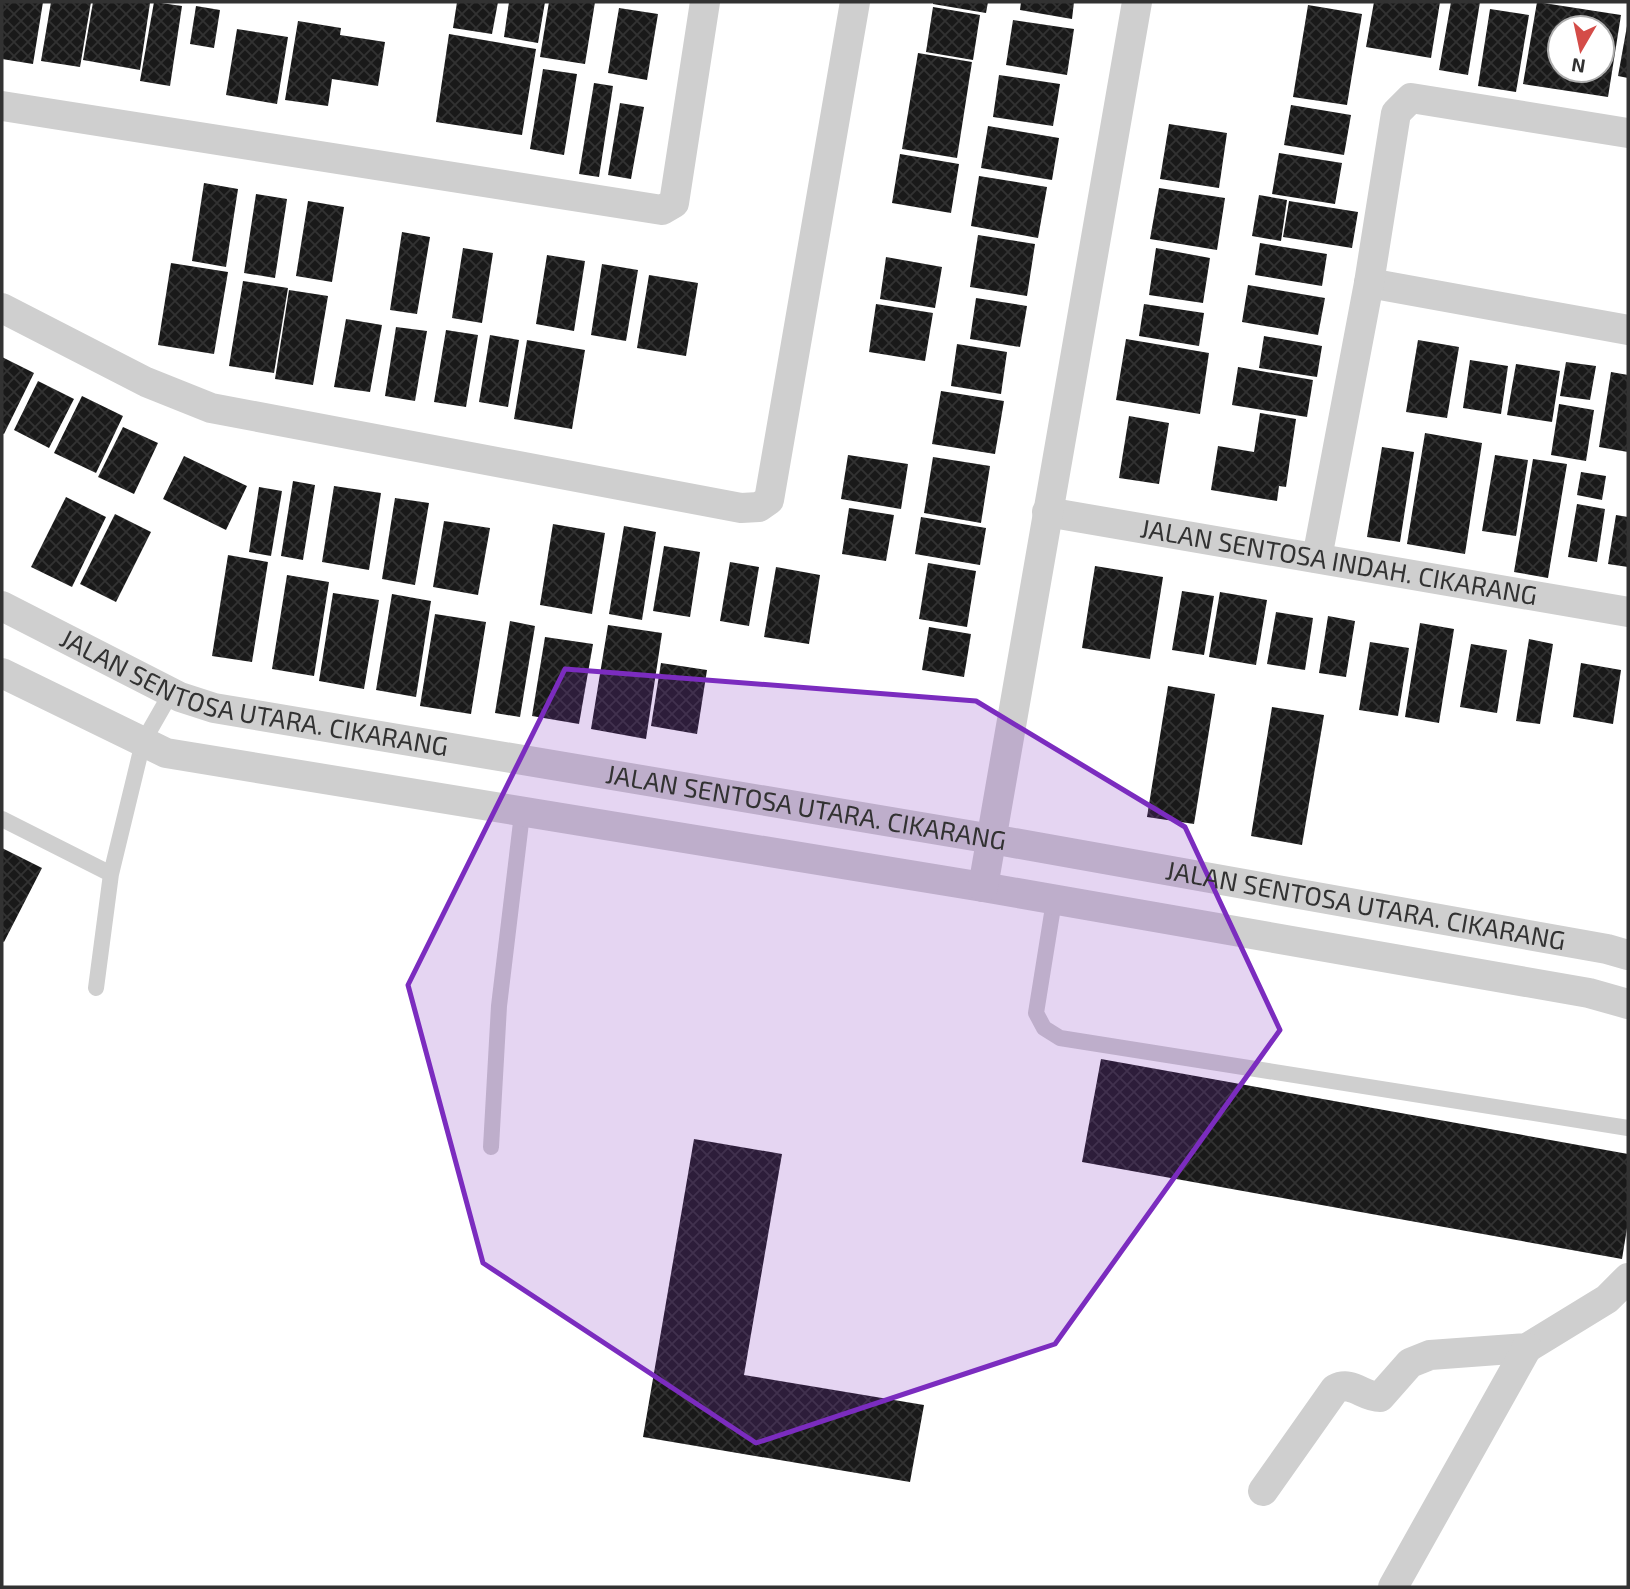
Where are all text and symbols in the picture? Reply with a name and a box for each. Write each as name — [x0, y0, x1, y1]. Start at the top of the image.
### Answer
north arrow — [1546, 14, 1616, 84]
text: N — [1570, 54, 1587, 79]
street label: JALAN SENTOSA INDAH. CIKARANG — [1138, 511, 1540, 610]
street label: JALAN SENTOSA UTARA. CIKARANG — [55, 621, 451, 761]
street label: JALAN SENTOSA UTARA. CIKARANG — [604, 757, 1009, 855]
street label: JALAN SENTOSA UTARA. CIKARANG — [1163, 853, 1568, 955]

